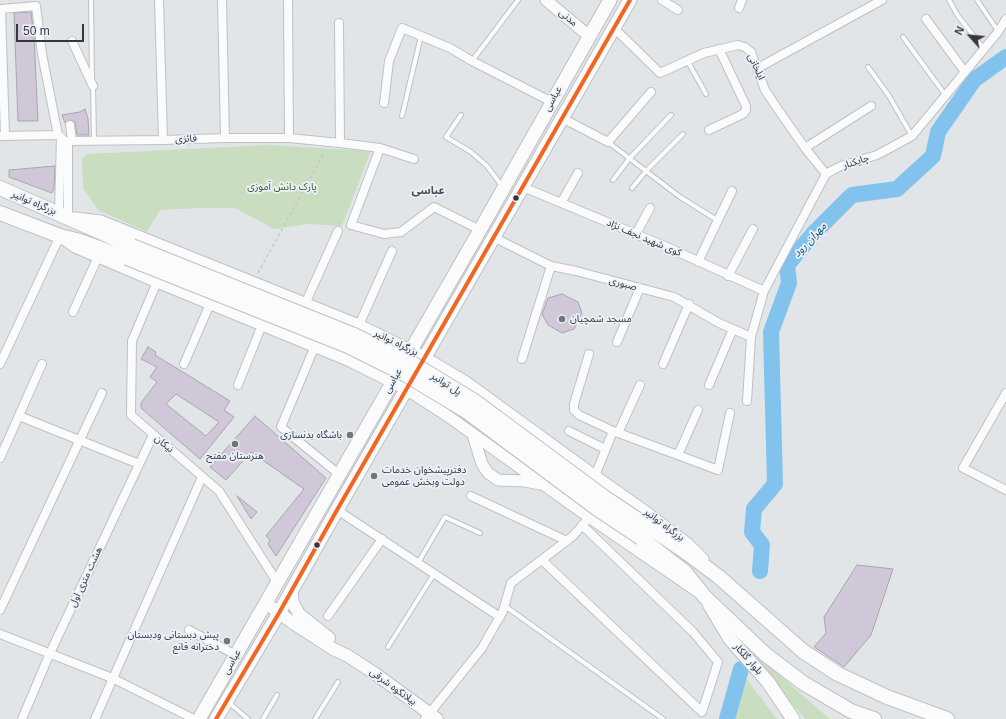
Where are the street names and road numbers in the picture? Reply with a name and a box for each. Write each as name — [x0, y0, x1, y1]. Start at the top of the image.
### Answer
street label: مدنی — [556, 7, 580, 29]
street label: ایلخانی — [745, 52, 767, 82]
street label: عباسى — [541, 84, 565, 114]
street label: فائزی — [175, 133, 197, 145]
street label: چایکنار — [841, 152, 871, 172]
street label: بزرگراه توانیر — [10, 188, 58, 218]
street label: کوی شهید نجف نژاد — [605, 217, 683, 259]
street label: صبوری — [608, 275, 638, 293]
street label: بزرگراه توانیر — [372, 327, 420, 359]
street label: عباسى — [381, 366, 405, 396]
street label: پل توانیر — [429, 370, 463, 398]
street label: نیکان — [152, 433, 176, 455]
street label: بزرگراه توانیر — [641, 506, 687, 544]
street label: هشت متری اول — [67, 545, 105, 609]
street label: بلوار گلکار — [731, 641, 765, 677]
street label: عباسى — [220, 647, 244, 677]
street label: بیلانکوه شرقی — [367, 666, 419, 708]

